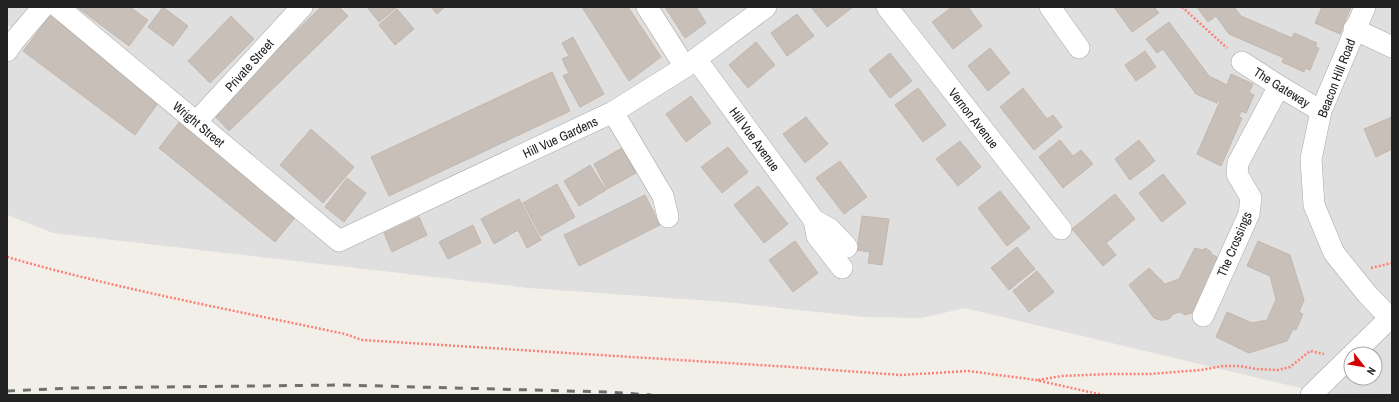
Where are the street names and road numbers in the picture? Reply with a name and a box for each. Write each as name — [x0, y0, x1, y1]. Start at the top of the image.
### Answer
street label: Private Street — [221, 35, 278, 95]
street label: Beacon Hill Road — [1314, 36, 1359, 120]
street label: The Gateway — [1250, 63, 1314, 112]
street label: Vernon Avenue — [945, 85, 1003, 152]
street label: Wright Street — [169, 98, 228, 151]
street label: Hill Vue Avenue — [726, 104, 784, 175]
street label: Hill Vue Gardens — [520, 113, 600, 162]
street label: The Crossings — [1213, 209, 1256, 279]

